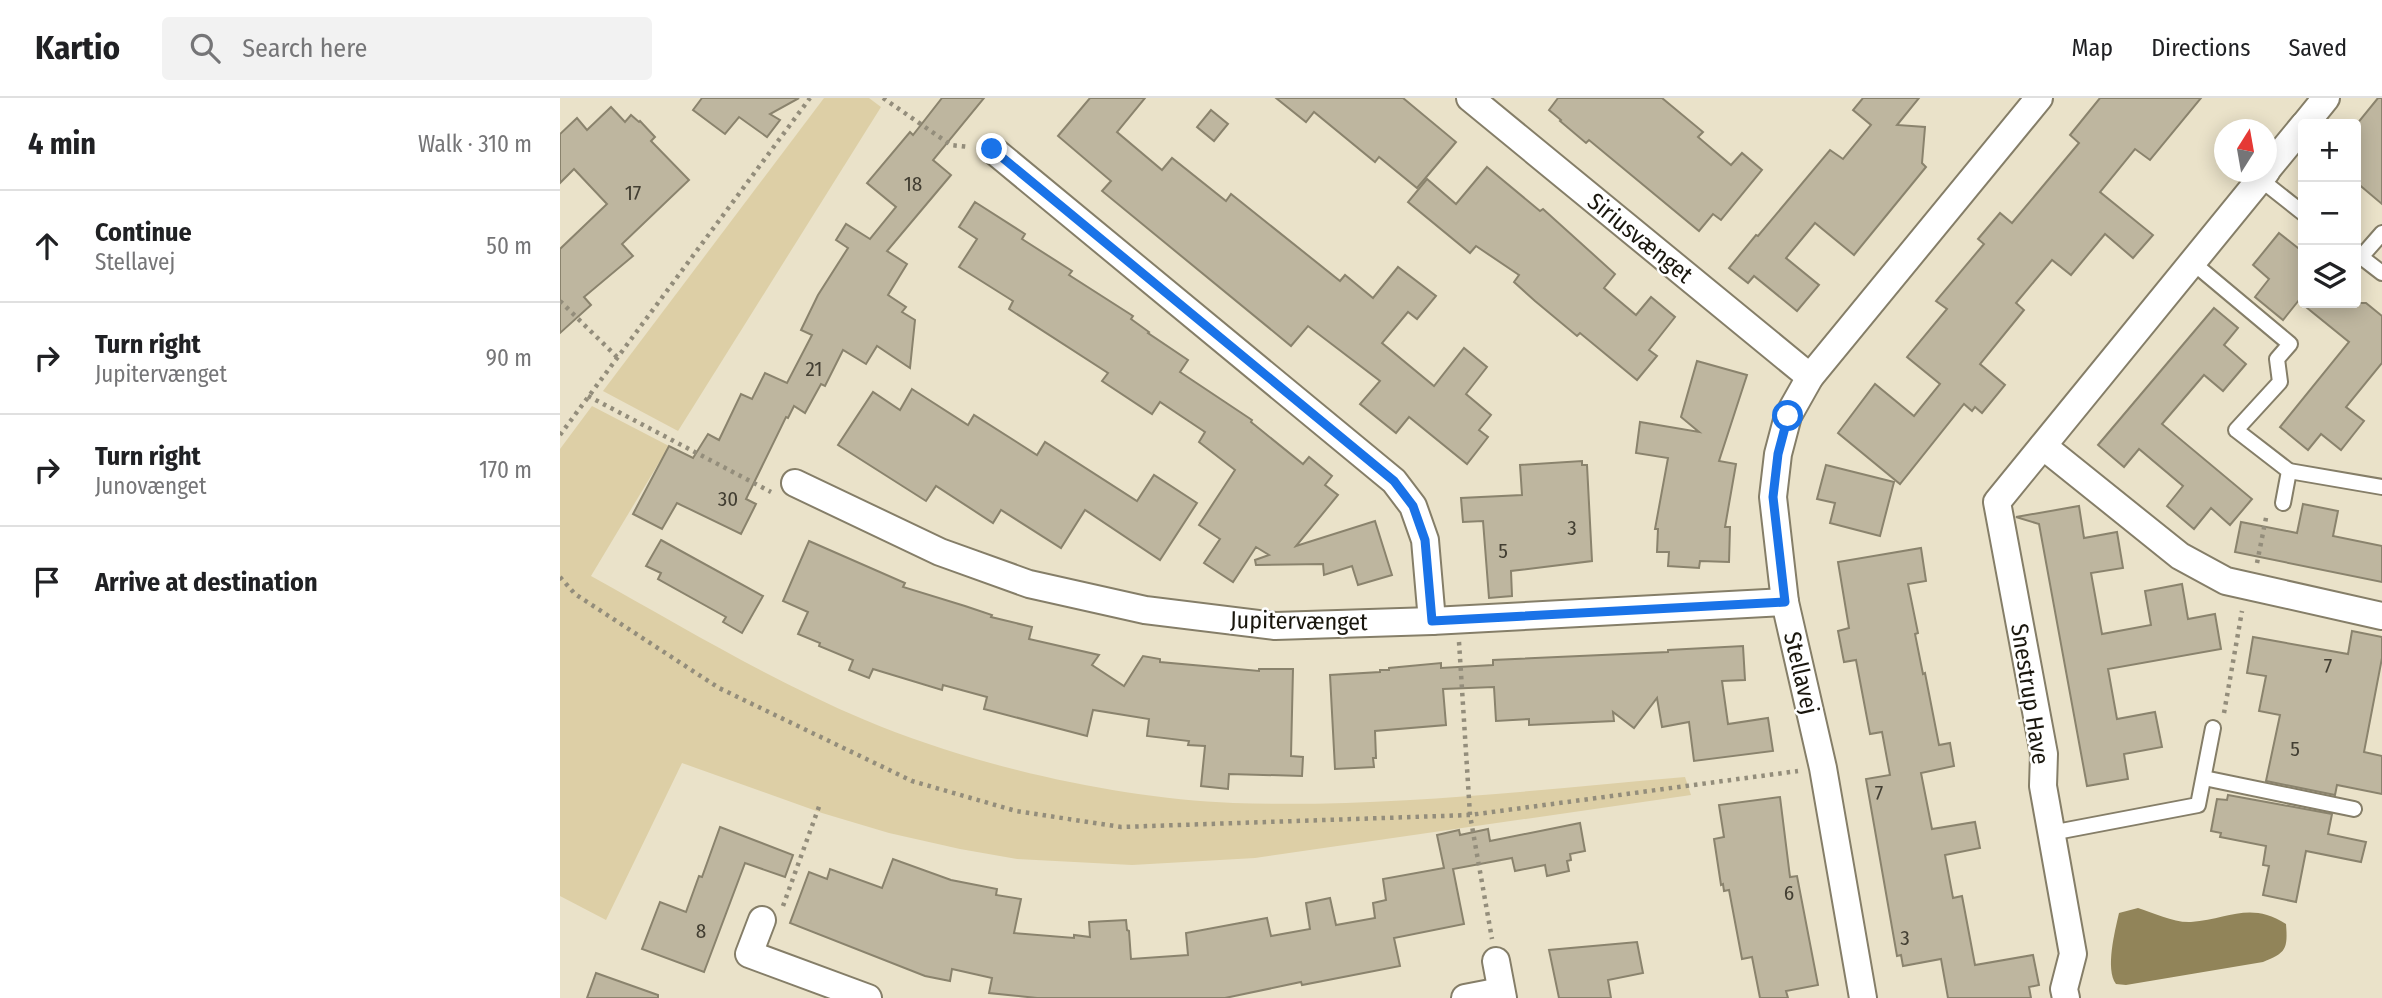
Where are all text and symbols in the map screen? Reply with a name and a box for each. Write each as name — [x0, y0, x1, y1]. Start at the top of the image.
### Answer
search box — [162, 17, 652, 80]
text: Kartio — [35, 28, 120, 68]
icon: search — [186, 29, 224, 67]
text: Search here — [242, 33, 367, 64]
text: Map — [2072, 34, 2113, 62]
text: Directions — [2151, 34, 2250, 62]
text: Saved — [2288, 34, 2347, 62]
north arrow — [2214, 119, 2277, 182]
map controls — [2298, 119, 2361, 308]
button: + — [2298, 119, 2361, 182]
text: 4 min — [28, 126, 96, 162]
text: Walk · 310 m — [418, 130, 532, 158]
route end — [976, 133, 1007, 164]
house number: 18 — [904, 171, 922, 197]
house number: 17 — [625, 180, 641, 206]
button: − — [2298, 182, 2361, 245]
street label: Siriusvænget — [1582, 187, 1698, 289]
text: Continue — [95, 217, 192, 248]
icon: ahead — [28, 227, 66, 265]
text: 50 m — [486, 232, 532, 260]
button: layers — [2298, 245, 2361, 308]
text: Stellavej — [95, 248, 175, 276]
text: Turn right — [95, 329, 201, 360]
icon: right — [28, 339, 66, 377]
text: 90 m — [486, 344, 532, 372]
house number: 21 — [806, 356, 823, 382]
text: Jupitervænget — [95, 360, 227, 388]
route start — [1772, 400, 1803, 431]
text: Turn right — [95, 441, 201, 472]
icon: right — [28, 451, 66, 489]
text: 170 m — [479, 456, 532, 484]
text: Junovænget — [95, 472, 206, 500]
house number: 30 — [718, 486, 738, 512]
house number: 3 — [1567, 515, 1577, 541]
house number: 5 — [1498, 538, 1508, 564]
icon: arrive — [28, 563, 66, 601]
text: Arrive at destination — [95, 567, 318, 598]
street label: Jupitervænget — [1230, 606, 1368, 636]
street label: Snestrup Have — [2005, 622, 2055, 766]
street label: Stellavej — [1778, 629, 1824, 717]
house number: 7 — [2324, 653, 2332, 679]
house number: 5 — [2290, 736, 2300, 762]
house number: 7 — [1875, 780, 1883, 806]
house number: 6 — [1784, 880, 1794, 906]
house number: 8 — [696, 918, 706, 944]
house number: 3 — [1900, 925, 1910, 951]

